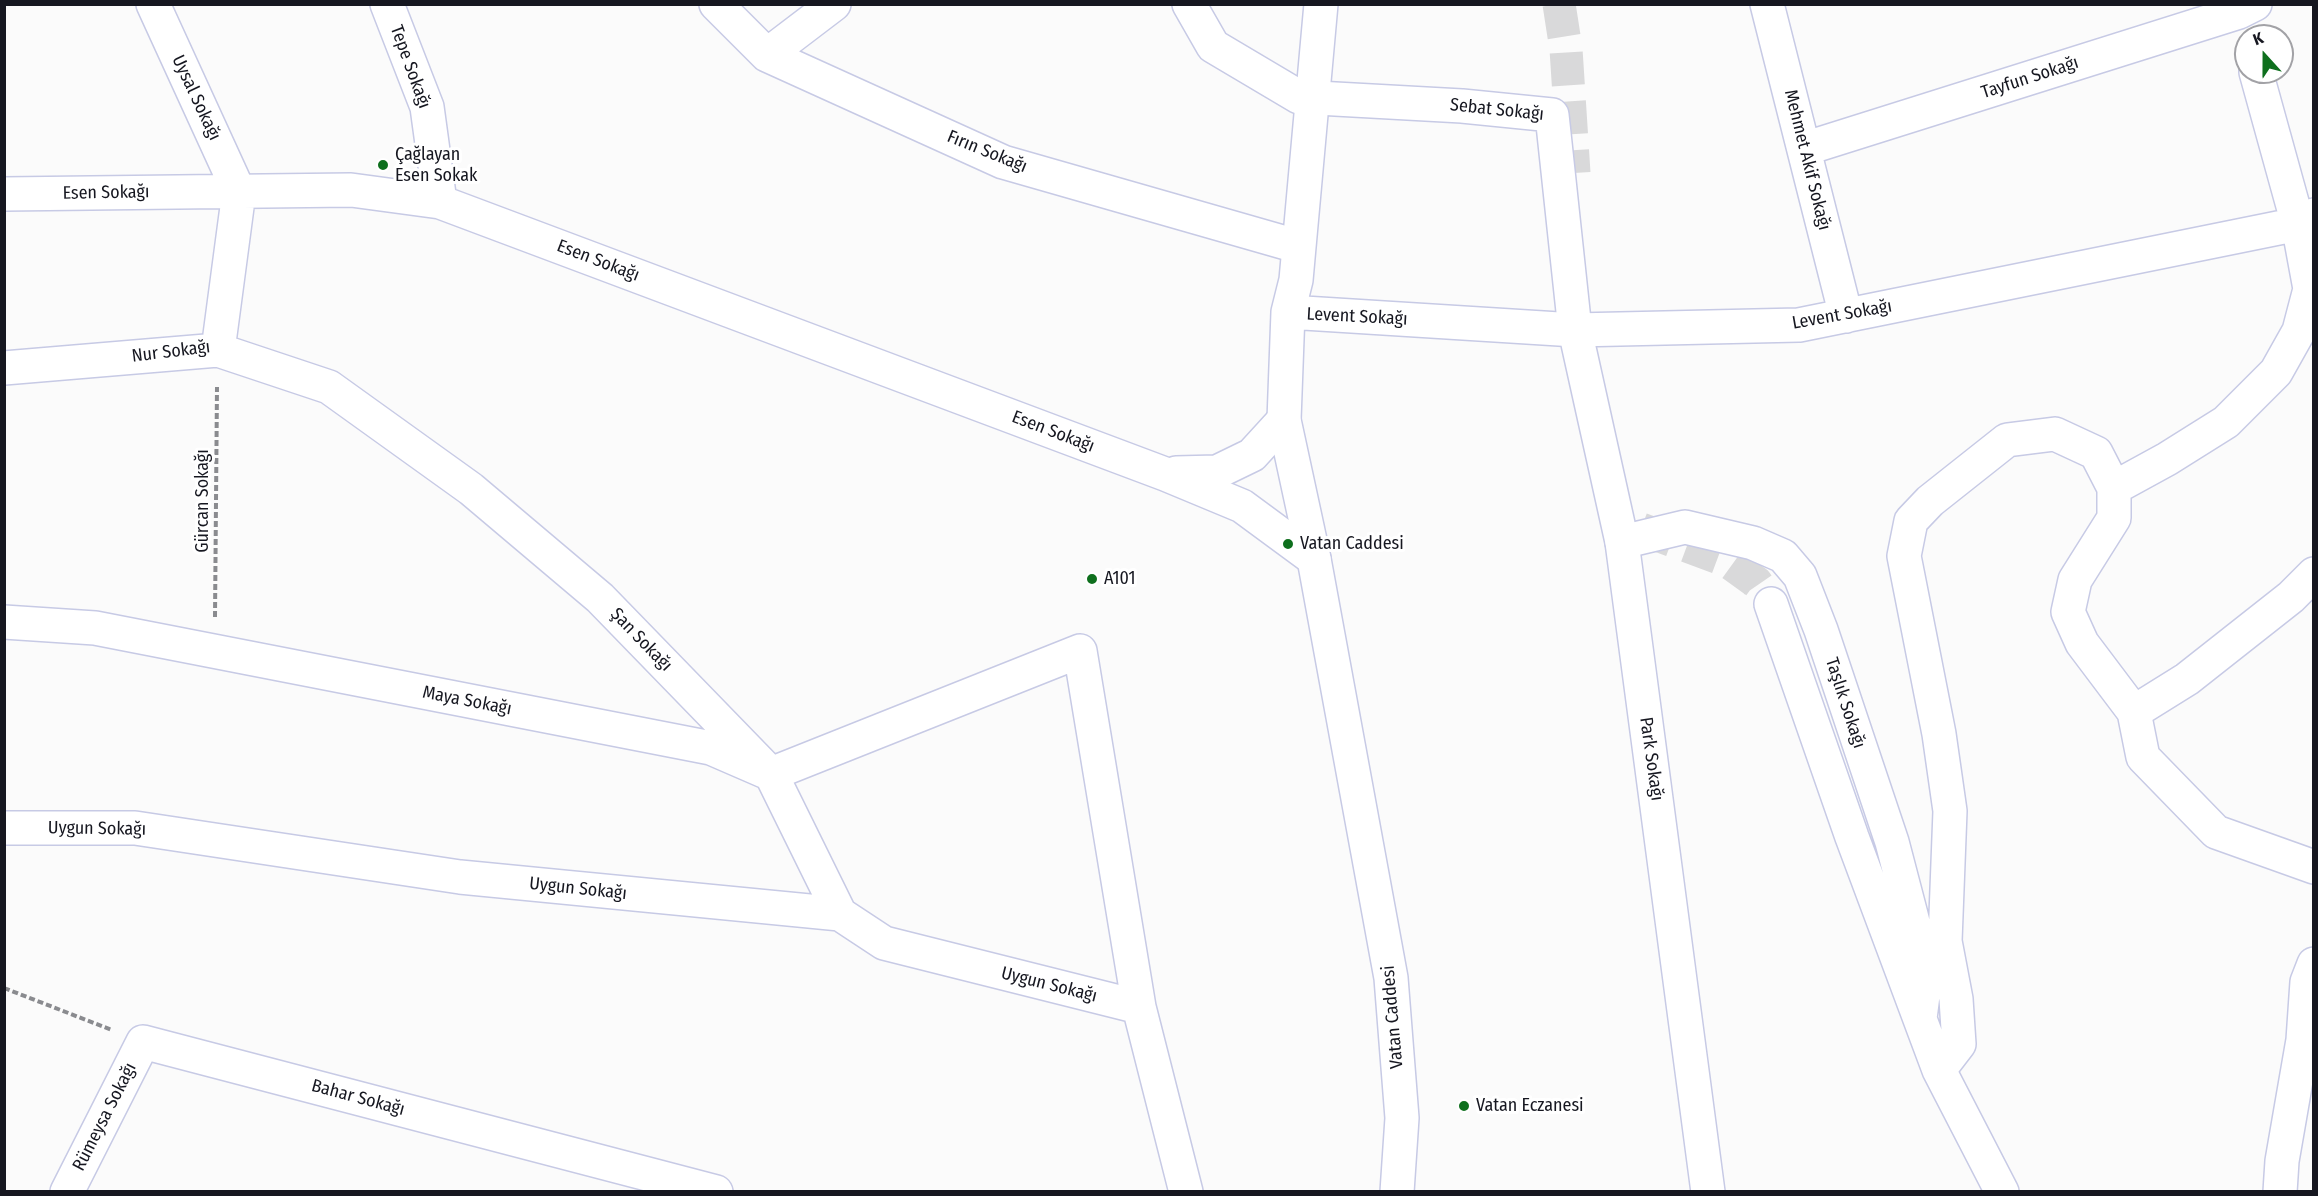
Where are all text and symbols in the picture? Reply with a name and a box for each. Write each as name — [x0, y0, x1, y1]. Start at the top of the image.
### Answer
street label: Tepe Sokağı — [385, 22, 435, 112]
north arrow — [2234, 24, 2294, 84]
text: K — [2250, 28, 2266, 49]
street label: Uysal Sokağı — [167, 52, 225, 144]
street label: Tayfun Sokağı — [1979, 52, 2081, 104]
street label: Mehmet Akif Sokağı — [1779, 87, 1835, 233]
street label: Sebat Sokağı — [1449, 94, 1545, 126]
street label: Fırın Sokağı — [944, 126, 1030, 178]
place label: Çağlayan Esen Sokak — [395, 144, 477, 186]
marker: Çağlayan Esen Sokak — [376, 158, 390, 172]
street label: Esen Sokağı — [62, 181, 150, 205]
street label: Esen Sokağı — [554, 235, 642, 287]
street label: Levent Sokağı — [1790, 296, 1894, 334]
street label: Levent Sokağı — [1306, 304, 1408, 330]
street label: Nur Sokağı — [130, 336, 212, 368]
street label: Esen Sokağı — [1009, 406, 1097, 458]
street label: Gürcan Sokağı — [192, 449, 214, 553]
place label: Vatan Caddesi — [1300, 533, 1404, 555]
marker: Vatan Caddesi — [1281, 537, 1295, 551]
place label: A101 — [1104, 568, 1136, 590]
marker: A101 — [1085, 572, 1099, 586]
street label: Şan Sokağı — [606, 604, 676, 676]
street label: Taşlık Sokağı — [1820, 655, 1870, 751]
street label: Maya Sokağı — [421, 682, 513, 720]
street label: Park Sokağı — [1634, 716, 1668, 802]
street label: Uygun Sokağı — [48, 817, 146, 841]
street label: Uygun Sokağı — [528, 873, 628, 905]
street label: Uygun Sokağı — [999, 963, 1099, 1007]
street label: Vatan Caddesi — [1378, 964, 1408, 1070]
street label: Rümeysa Sokağı — [68, 1059, 142, 1175]
street label: Bahar Sokağı — [309, 1075, 407, 1121]
place label: Vatan Eczanesi — [1476, 1095, 1584, 1117]
marker: Vatan Eczanesi — [1457, 1099, 1471, 1113]

